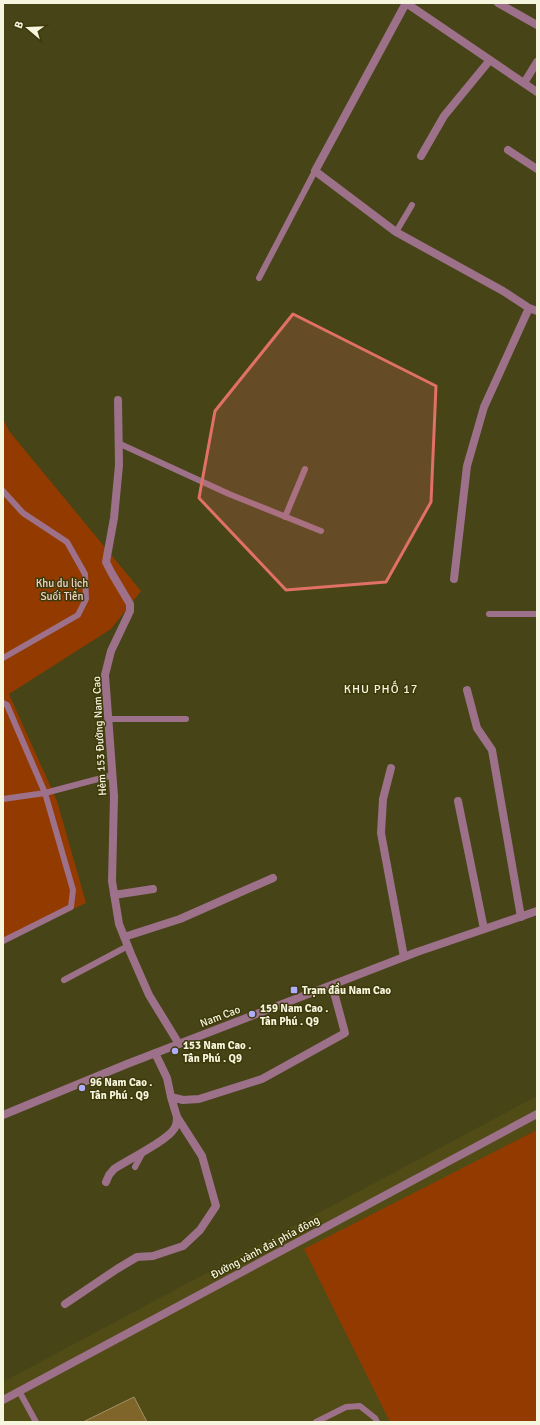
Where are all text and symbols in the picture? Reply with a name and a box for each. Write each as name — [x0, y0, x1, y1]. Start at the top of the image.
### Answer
north arrow — [8, 8, 48, 48]
text: B — [12, 19, 26, 30]
park label: Khu du lịch Suối Tiên — [36, 577, 88, 603]
street label: Hẻm 153 Đường Nam Cao — [90, 676, 109, 796]
district label: KHU PHỐ 17 — [344, 680, 418, 697]
place label: Trạm đầu Nam Cao — [302, 982, 391, 997]
marker: Trạm đầu Nam Cao — [289, 985, 299, 995]
place label: 159 Nam Cao . Tân Phú . Q9 — [260, 1002, 328, 1028]
street label: Nam Cao — [198, 1003, 242, 1030]
marker: 159 Nam Cao . Tân Phú . Q9 — [247, 1009, 257, 1019]
place label: 153 Nam Cao . Tân Phú . Q9 — [183, 1039, 251, 1065]
marker: 153 Nam Cao . Tân Phú . Q9 — [170, 1046, 180, 1056]
place label: 96 Nam Cao . Tân Phú . Q9 — [90, 1076, 153, 1102]
marker: 96 Nam Cao . Tân Phú . Q9 — [77, 1083, 87, 1093]
street label: Đường vành đai phía đông — [209, 1213, 322, 1282]

